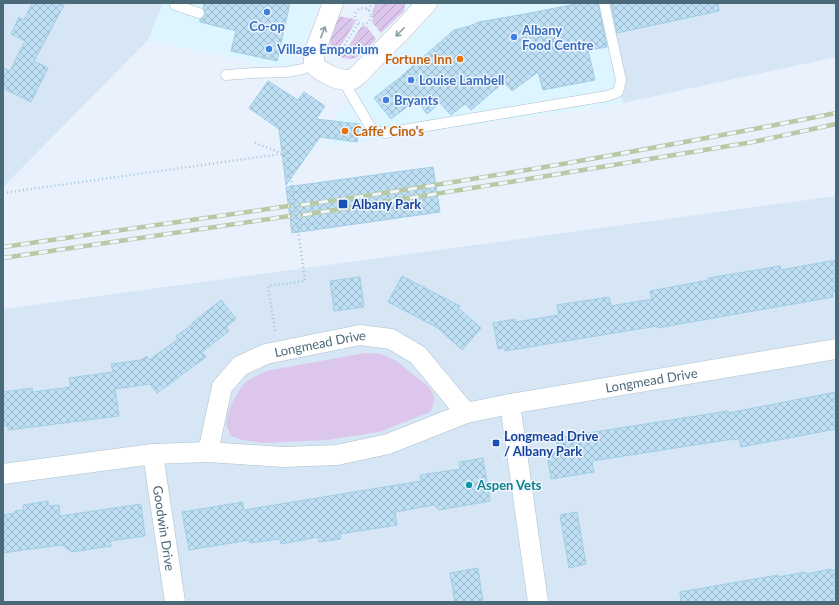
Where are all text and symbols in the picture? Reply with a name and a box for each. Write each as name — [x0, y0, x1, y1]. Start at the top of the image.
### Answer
marker: Co-op — [262, 7, 272, 17]
place label: Co-op — [249, 18, 285, 34]
place label: Albany Food Centre — [521, 22, 593, 53]
one-way arrow — [319, 26, 327, 38]
one-way arrow — [395, 27, 405, 37]
marker: Albany Food Centre — [509, 32, 519, 42]
place label: Village Emporium — [276, 41, 379, 57]
marker: Village Emporium — [264, 44, 274, 54]
place label: Fortune Inn — [385, 51, 452, 67]
marker: Fortune Inn — [455, 54, 465, 64]
place label: Louise Lambell — [419, 72, 504, 88]
marker: Louise Lambell — [406, 75, 416, 85]
place label: Bryants — [394, 92, 439, 108]
marker: Bryants — [381, 95, 391, 105]
place label: Caffe' Cino's — [353, 123, 424, 139]
marker: Caffe' Cino's — [340, 126, 350, 136]
place label: Albany Park — [351, 196, 421, 212]
marker: Albany Park — [337, 198, 349, 210]
street label: Longmead Drive — [273, 327, 367, 360]
street label: Longmead Drive — [604, 364, 699, 396]
place label: Longmead Drive / Albany Park — [504, 428, 599, 459]
marker: Longmead Drive / Albany Park — [491, 438, 501, 448]
place label: Aspen Vets — [476, 477, 542, 493]
marker: Aspen Vets — [464, 480, 474, 490]
street label: Goodwin Drive — [150, 484, 178, 572]

